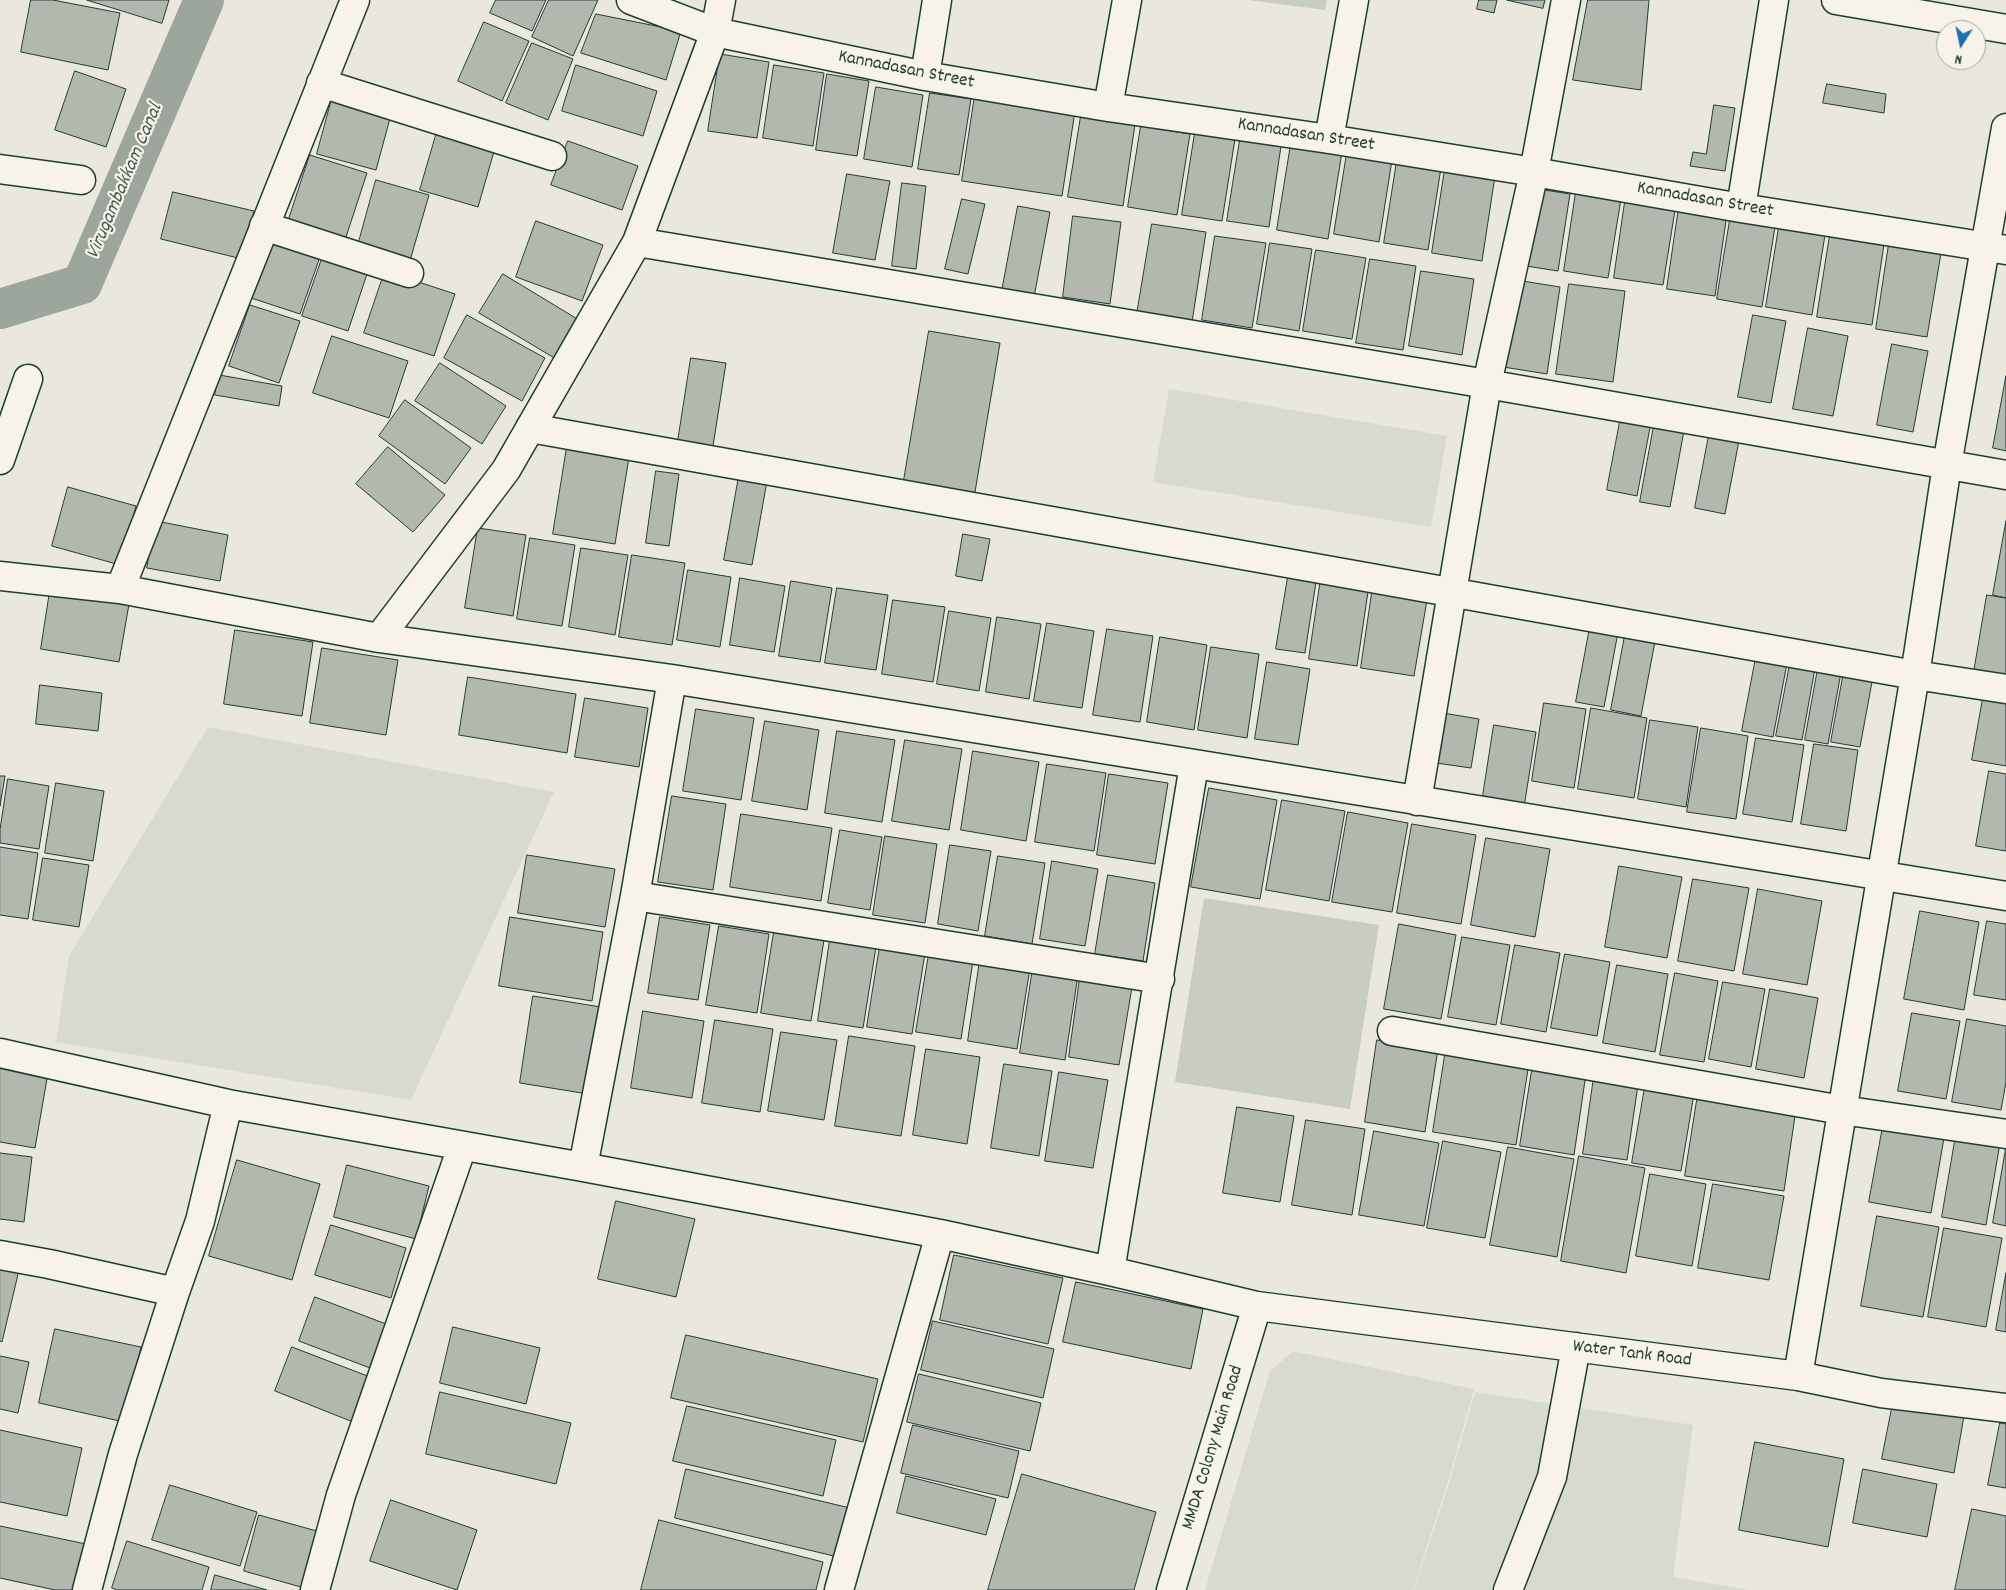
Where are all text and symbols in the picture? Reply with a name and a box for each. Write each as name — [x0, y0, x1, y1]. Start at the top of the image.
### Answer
north arrow — [1936, 20, 1986, 70]
street label: Kannadasan Street — [836, 47, 976, 95]
text: N — [1953, 48, 1964, 69]
water label: Virugambakkam Canal — [83, 101, 169, 263]
street label: Kannadasan Street — [1236, 114, 1376, 158]
street label: Kannadasan Street — [1635, 178, 1775, 224]
street label: Water Tank Road — [1571, 1336, 1693, 1374]
street label: MMDA Colony Main Road — [1178, 1363, 1250, 1533]

